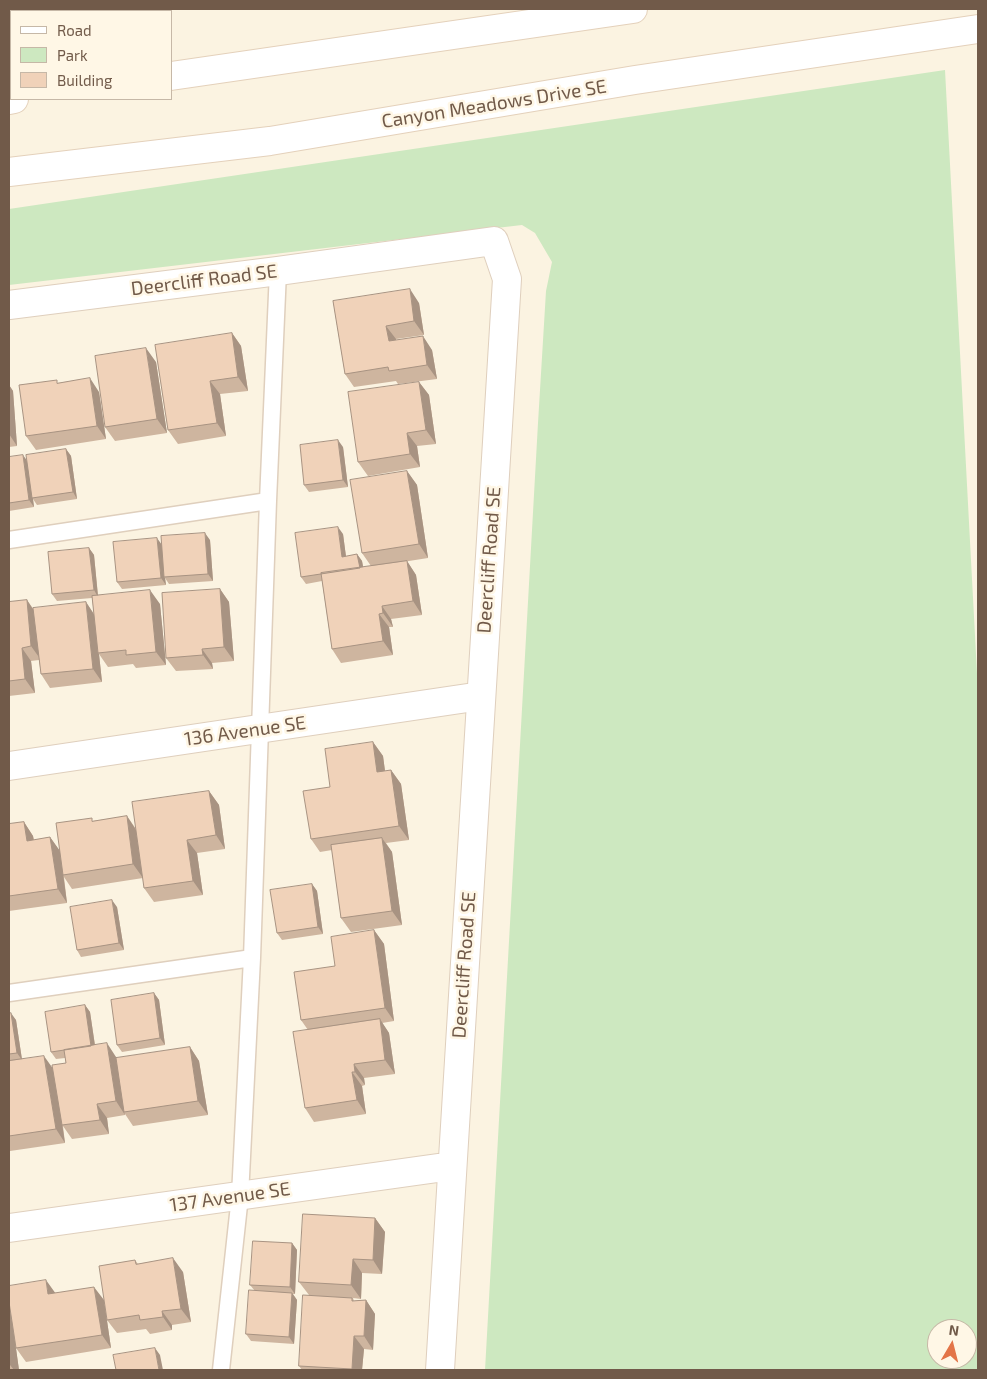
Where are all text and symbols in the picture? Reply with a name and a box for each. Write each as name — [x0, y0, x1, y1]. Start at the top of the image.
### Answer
legend — [10, 10, 172, 100]
text: Road — [57, 21, 92, 39]
text: Park — [57, 46, 88, 64]
text: Building — [57, 71, 112, 89]
street label: Canyon Meadows Drive SE — [380, 75, 608, 133]
street label: Deercliff Road SE — [130, 260, 278, 300]
street label: Deercliff Road SE — [472, 486, 506, 634]
street label: 136 Avenue SE — [183, 711, 307, 751]
street label: Deercliff Road SE — [447, 891, 481, 1039]
street label: 137 Avenue SE — [168, 1177, 292, 1217]
north arrow — [927, 1319, 977, 1369]
text: N — [948, 1321, 960, 1339]

